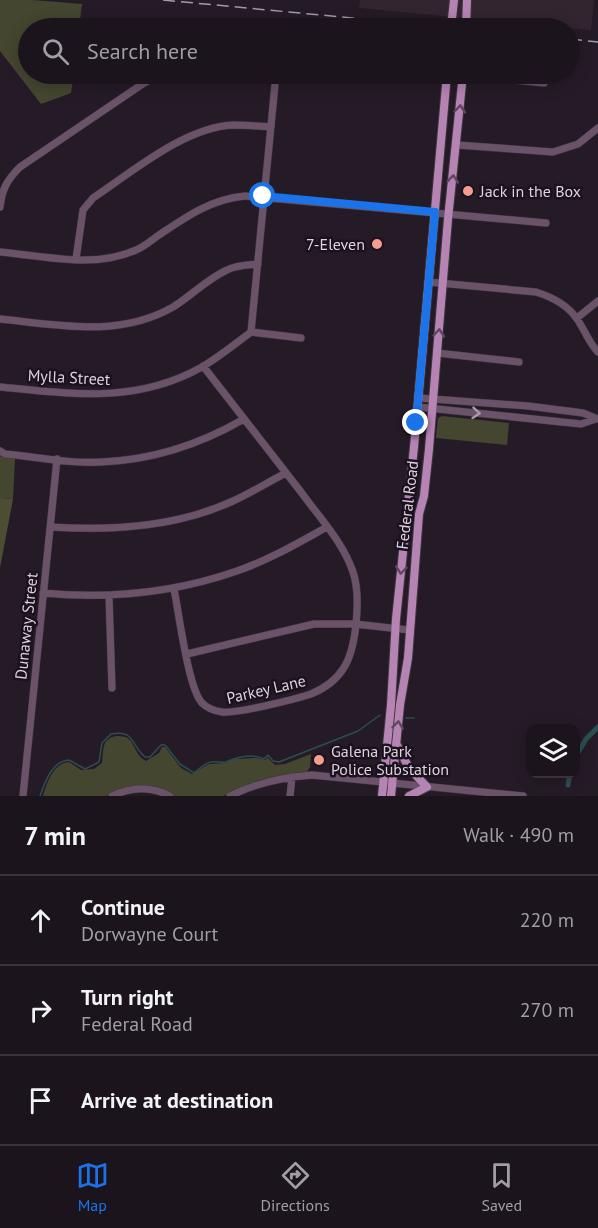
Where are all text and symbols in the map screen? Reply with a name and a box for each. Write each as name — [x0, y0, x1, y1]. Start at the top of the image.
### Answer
search box — [18, 18, 580, 84]
icon: search — [39, 35, 72, 68]
text: Search here — [87, 37, 198, 65]
one-way arrow — [453, 105, 466, 114]
one-way arrow — [446, 174, 459, 184]
place label: Jack in the Box — [479, 181, 581, 201]
route start — [249, 182, 275, 208]
marker: Jack in the Box — [461, 184, 475, 198]
place label: 7-Eleven — [306, 234, 365, 254]
marker: 7-Eleven — [370, 237, 384, 251]
one-way arrow — [432, 328, 445, 337]
street label: Mylla Street — [27, 365, 111, 389]
one-way arrow — [471, 406, 480, 419]
route end — [402, 409, 428, 435]
street label: Federal Road — [392, 459, 422, 551]
one-way arrow — [395, 565, 408, 574]
street label: Dunaway Street — [10, 571, 42, 681]
street label: Parkey Lane — [224, 670, 308, 708]
one-way arrow — [391, 720, 404, 730]
map controls — [526, 724, 580, 778]
button: layers — [526, 724, 580, 778]
place label: Galena Park Police Substation — [331, 741, 449, 779]
marker: Galena Park Police Substation — [312, 753, 326, 767]
text: 7 min — [24, 819, 86, 852]
text: Walk · 490 m — [463, 822, 574, 848]
text: Continue — [81, 893, 165, 921]
icon: ahead — [24, 904, 57, 937]
text: 220 m — [520, 907, 574, 933]
text: Dorwayne Court — [81, 921, 218, 947]
text: Turn right — [81, 983, 173, 1011]
icon: right — [24, 994, 57, 1027]
text: 270 m — [520, 997, 574, 1023]
text: Federal Road — [81, 1011, 193, 1037]
icon: arrive — [24, 1084, 57, 1117]
text: Arrive at destination — [81, 1086, 273, 1114]
tab: Map — [76, 1159, 109, 1215]
tab: Directions — [261, 1159, 330, 1215]
tab: Saved — [481, 1159, 522, 1215]

